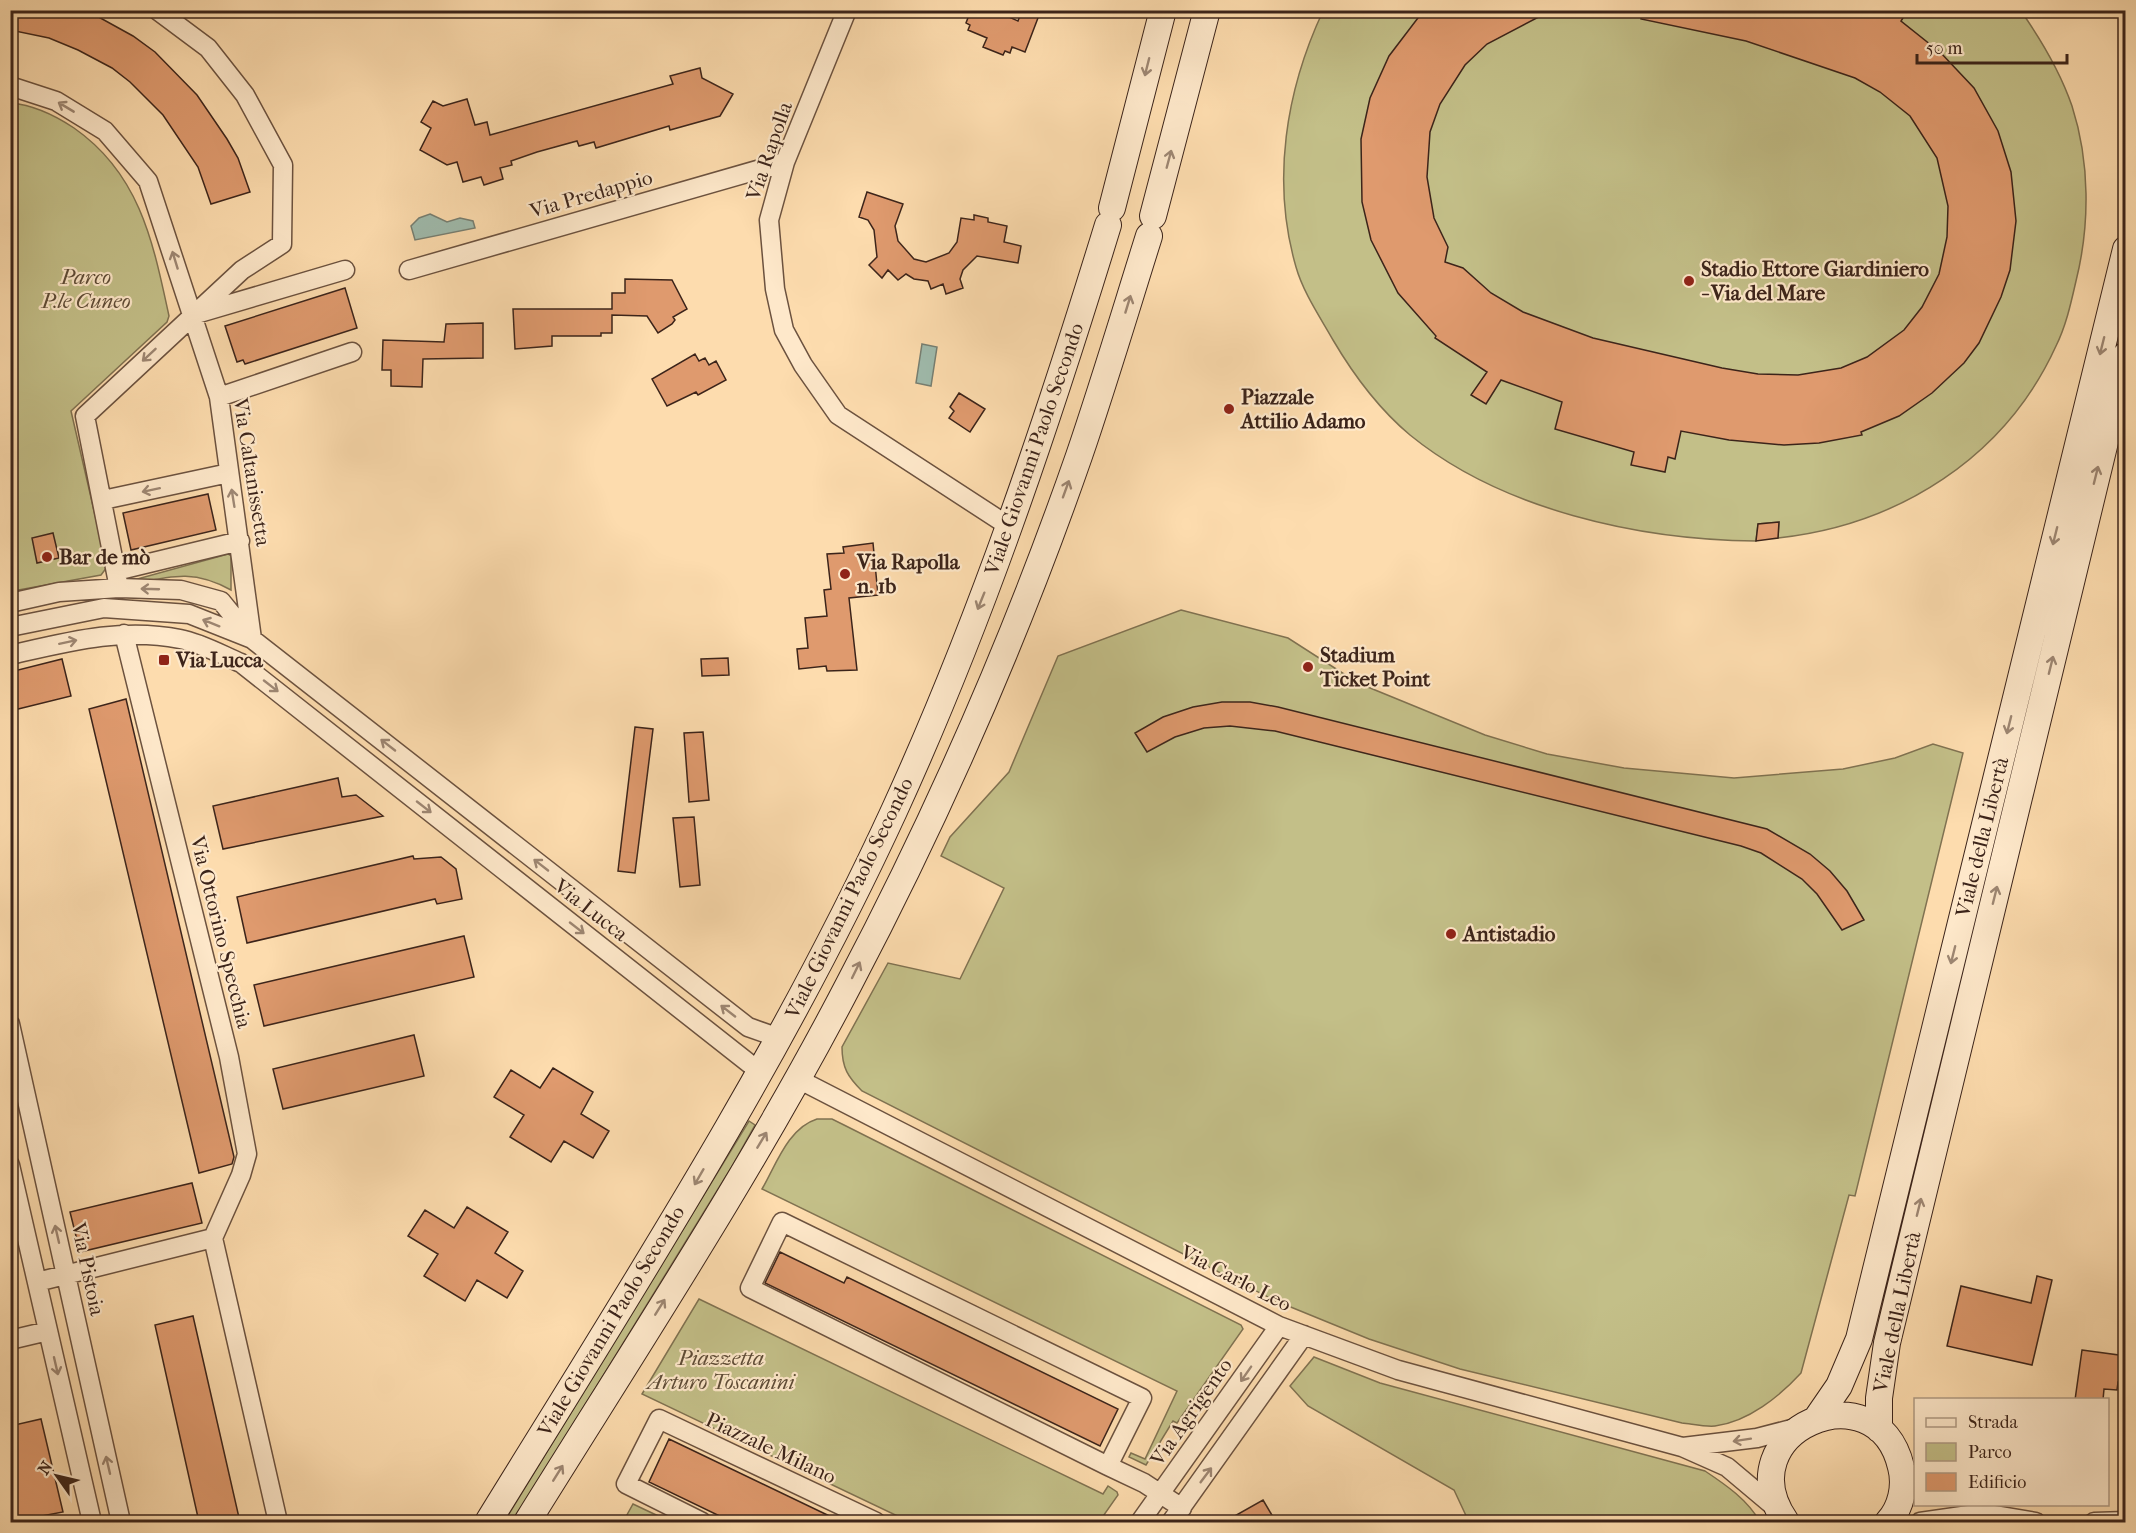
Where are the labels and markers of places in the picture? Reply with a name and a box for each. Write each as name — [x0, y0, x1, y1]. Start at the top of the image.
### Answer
place label: Stadio Ettore Giardiniero - Via del Mare — [1701, 257, 1929, 305]
marker: Stadio Ettore Giardiniero - Via del Mare — [1682, 274, 1696, 288]
place label: Piazzale Attilio Adamo — [1239, 385, 1366, 433]
marker: Piazzale Attilio Adamo — [1222, 402, 1236, 416]
place label: Bar de mò — [59, 545, 150, 569]
marker: Bar de mò — [40, 550, 54, 564]
place label: Via Rapolla n. 1b — [856, 550, 961, 598]
marker: Via Rapolla n. 1b — [838, 567, 852, 581]
place label: Stadium Ticket Point — [1319, 643, 1431, 691]
place label: Via Lucca — [175, 648, 264, 672]
marker: Via Lucca — [157, 653, 171, 667]
marker: Stadium Ticket Point — [1301, 660, 1315, 674]
place label: Antistadio — [1461, 922, 1556, 946]
marker: Antistadio — [1444, 927, 1458, 941]

